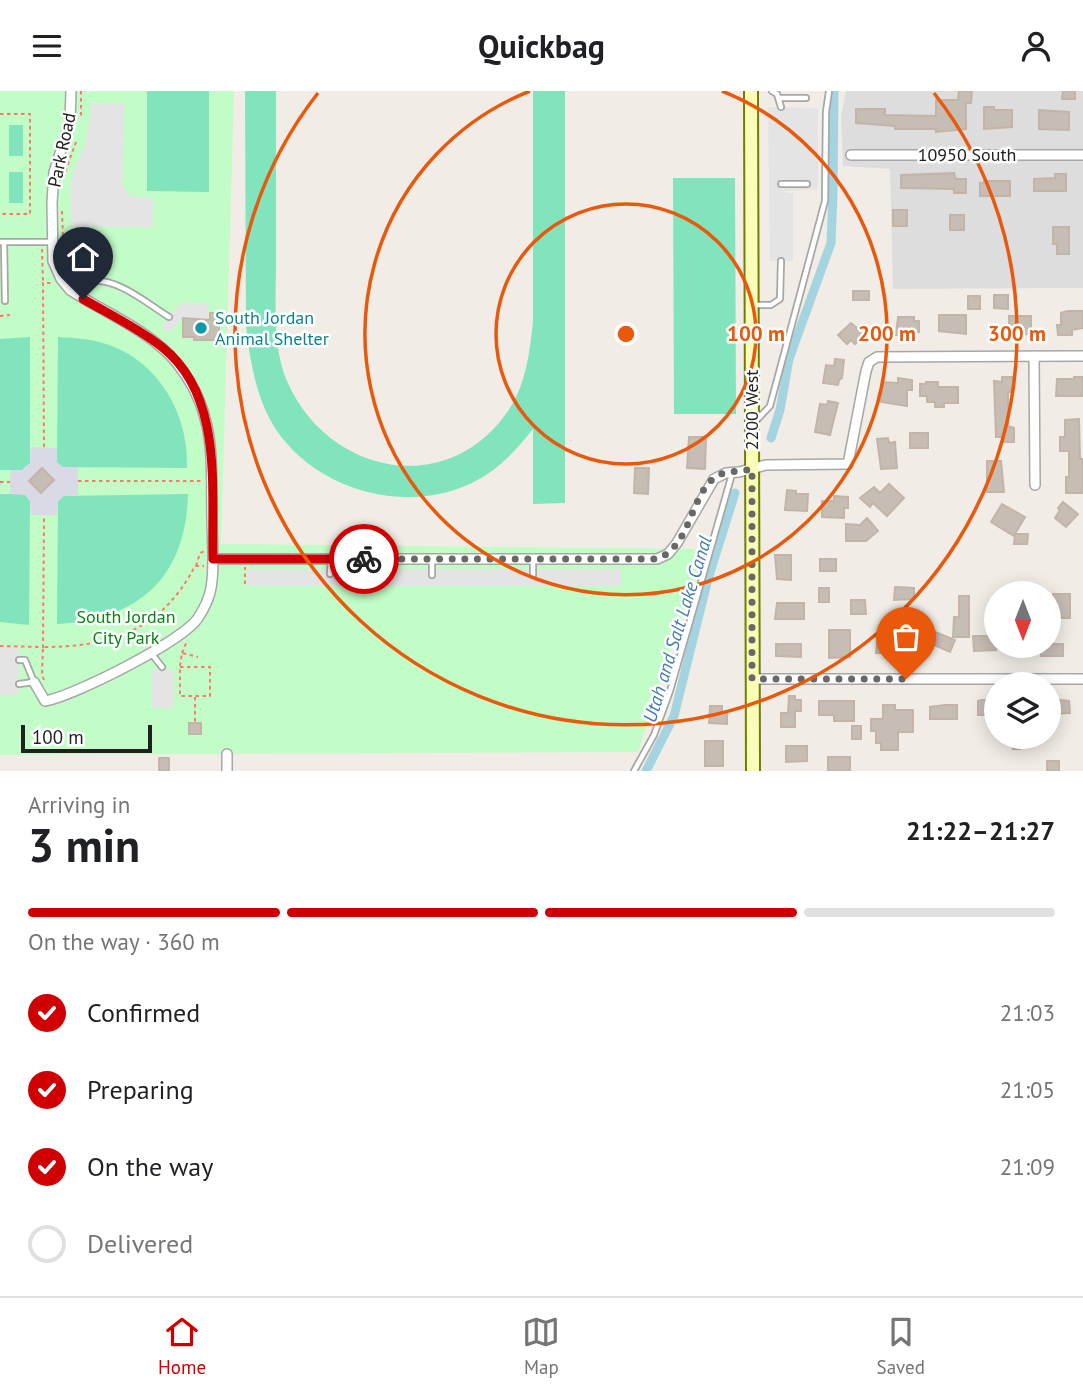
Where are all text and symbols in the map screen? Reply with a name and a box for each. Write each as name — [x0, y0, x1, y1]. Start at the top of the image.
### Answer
text: Quickbag — [478, 25, 605, 67]
icon: menu — [28, 27, 66, 65]
icon: person — [1017, 27, 1055, 65]
street label: Park Road — [42, 111, 81, 189]
street label: 10950 South — [918, 143, 1016, 166]
pin — [53, 227, 113, 299]
icon: home — [64, 238, 102, 276]
place label: South Jordan Animal Shelter — [215, 306, 329, 350]
marker: South Jordan Animal Shelter — [193, 320, 209, 336]
text: 100 m — [727, 320, 785, 347]
text: 200 m — [858, 320, 916, 347]
text: 300 m — [988, 320, 1046, 347]
centre of rings — [614, 322, 638, 346]
street label: 2200 West — [740, 370, 763, 450]
courier — [329, 524, 399, 594]
water label: Utah and Salt Lake Canal — [637, 533, 717, 725]
icon: bike — [345, 540, 383, 578]
north arrow — [984, 581, 1060, 658]
map controls — [984, 581, 1061, 749]
park label: South Jordan City Park — [76, 605, 176, 649]
pin — [876, 607, 936, 679]
icon: bag — [887, 618, 925, 656]
button: layers — [984, 672, 1061, 749]
scale bar — [21, 722, 152, 754]
text: 100 m — [32, 725, 84, 749]
text: Arriving in — [28, 790, 130, 819]
text: 21:22–21:27 — [906, 814, 1055, 847]
text: 3 min — [28, 815, 140, 875]
text: On the way · 360 m — [28, 927, 220, 956]
icon: check — [28, 994, 66, 1032]
text: Confirmed — [87, 996, 200, 1029]
text: 21:03 — [1000, 998, 1055, 1027]
icon: check — [28, 1071, 66, 1109]
text: Preparing — [87, 1073, 194, 1106]
text: 21:05 — [1000, 1075, 1055, 1104]
icon: check — [28, 1148, 66, 1186]
text: On the way — [87, 1150, 213, 1183]
text: 21:09 — [1000, 1152, 1055, 1181]
text: Delivered — [87, 1227, 193, 1260]
tab: Home — [158, 1313, 206, 1379]
tab: Map — [522, 1313, 560, 1379]
tab: Saved — [877, 1313, 925, 1379]

